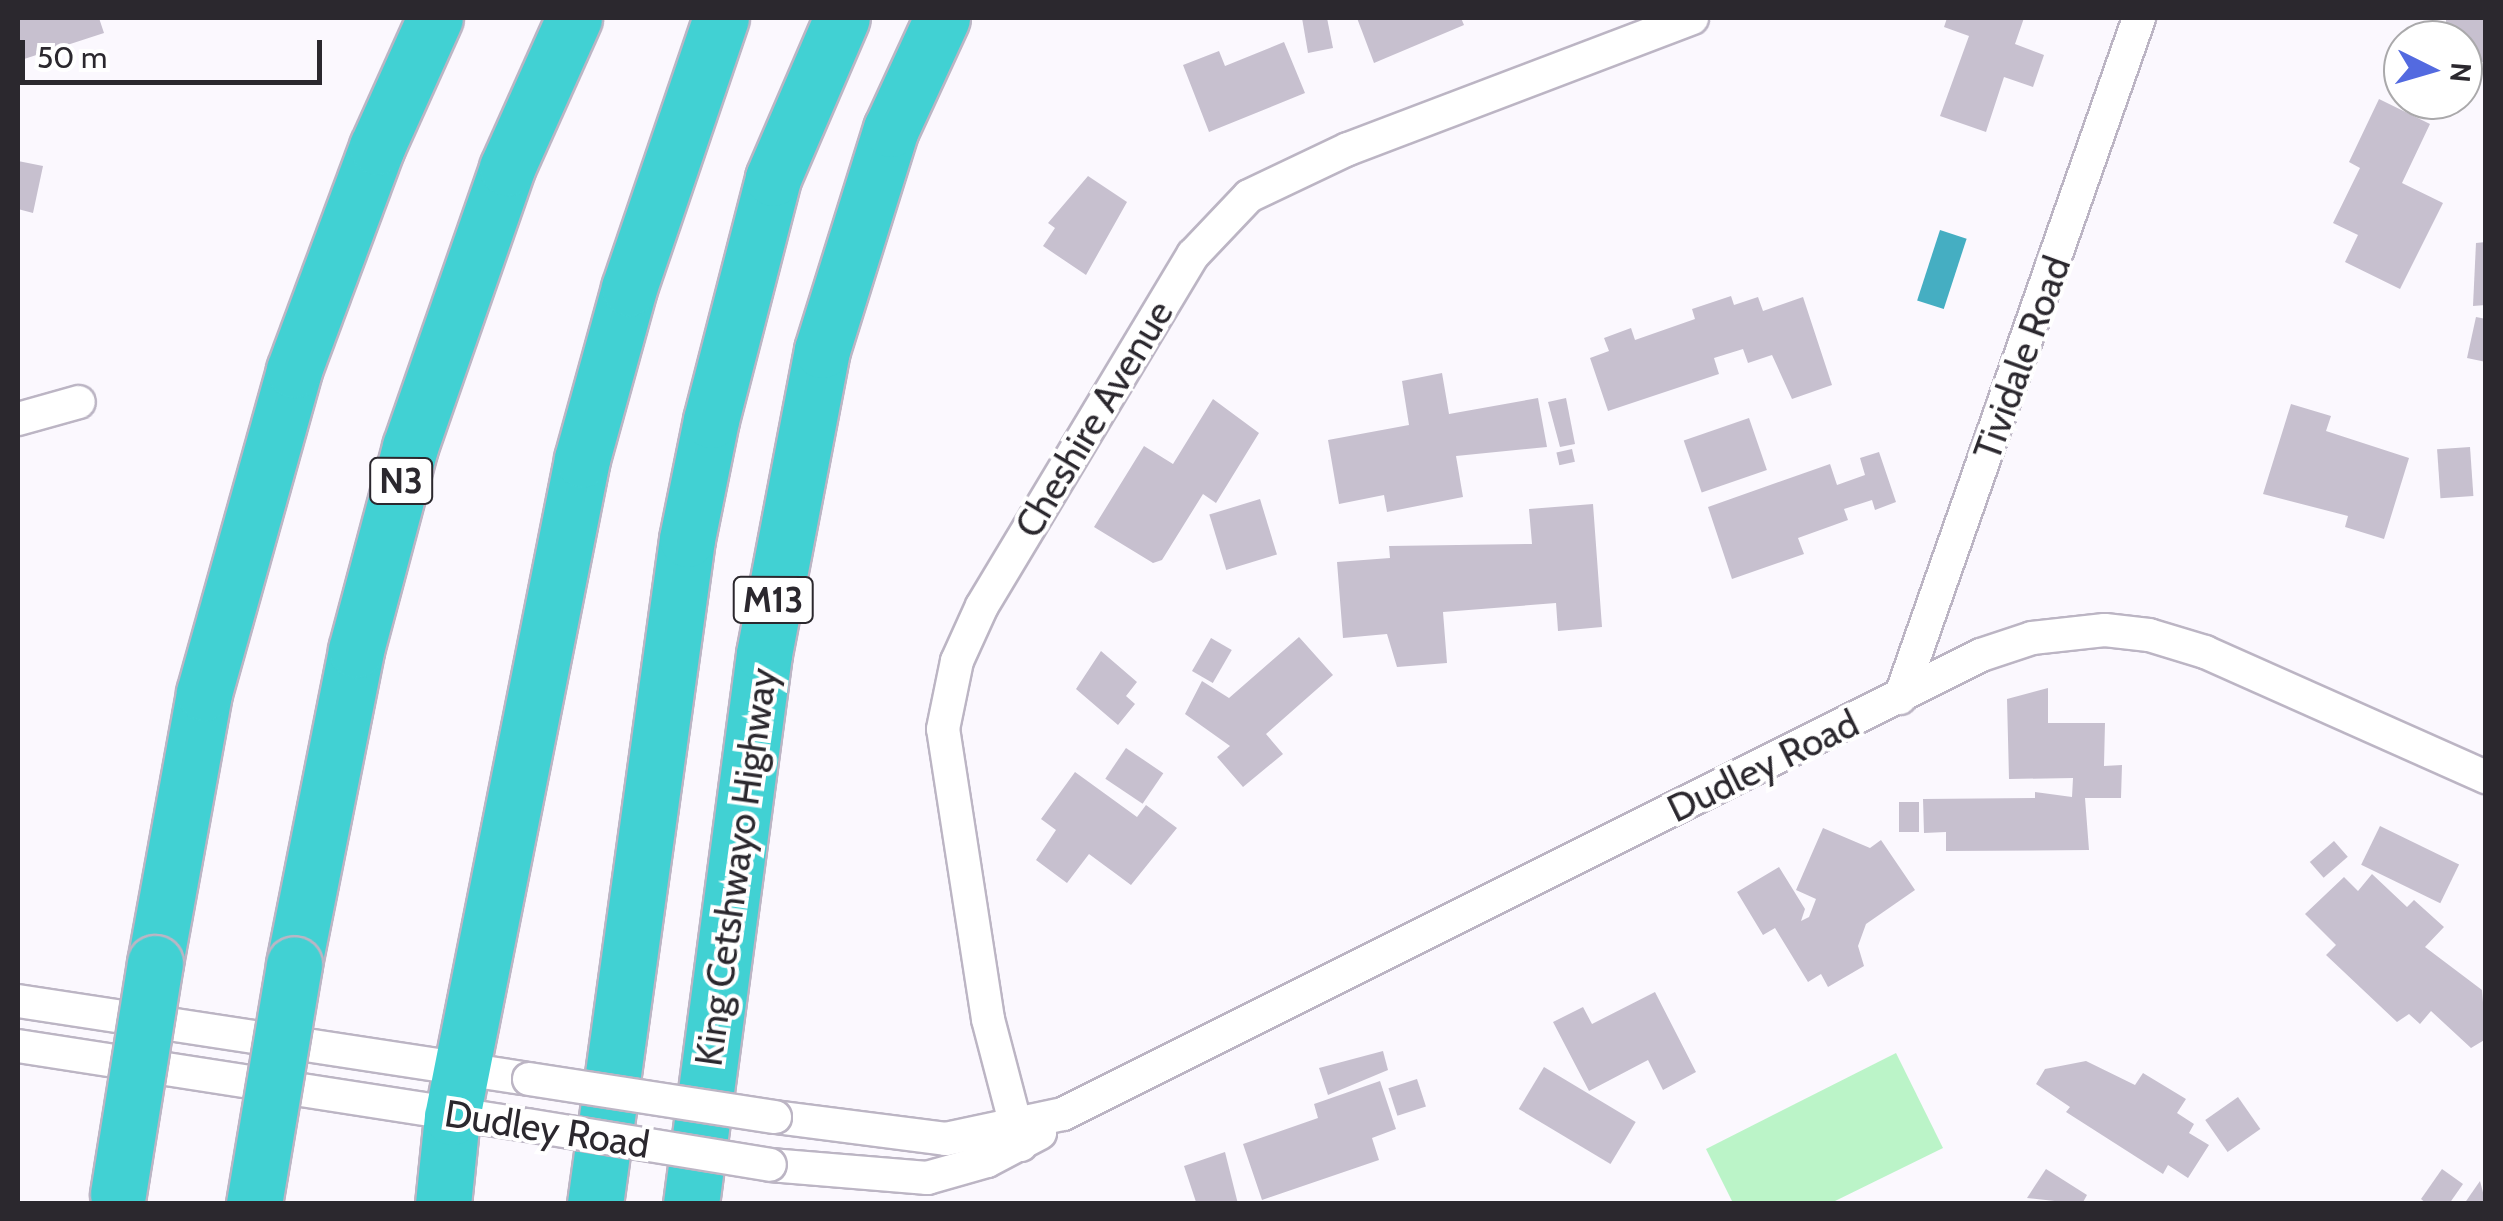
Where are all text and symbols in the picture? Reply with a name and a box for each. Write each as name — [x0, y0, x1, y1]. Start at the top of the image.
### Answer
scale bar — [25, 20, 328, 82]
north arrow — [2383, 20, 2483, 120]
text: 50 m — [37, 39, 107, 76]
text: N — [2443, 61, 2479, 84]
street label: Tividale Road — [1964, 250, 2080, 466]
street label: Cheshire Avenue — [1005, 292, 1183, 546]
road number: N3 — [368, 451, 434, 511]
road number: M13 — [730, 570, 816, 630]
street label: King Cetshwayo Highway — [685, 665, 787, 1069]
street label: Dudley Road — [1660, 700, 1866, 832]
street label: Dudley Road — [441, 1090, 653, 1168]

